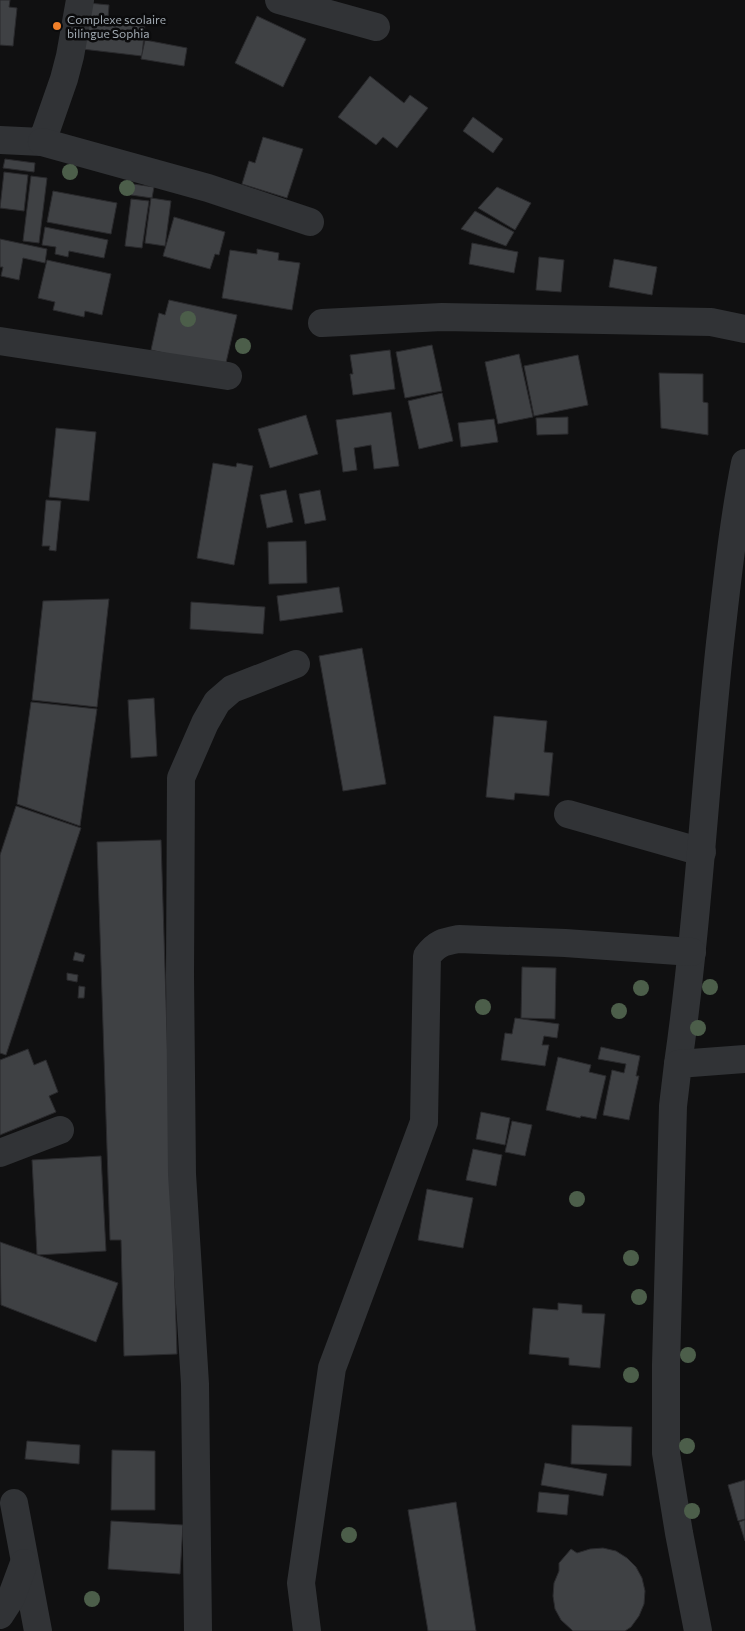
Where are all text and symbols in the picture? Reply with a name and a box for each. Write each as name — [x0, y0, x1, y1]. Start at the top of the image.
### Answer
place label: Complexe scolaire bilingue Sophia — [67, 12, 166, 40]
marker: Complexe scolaire bilingue Sophia — [51, 20, 63, 32]

